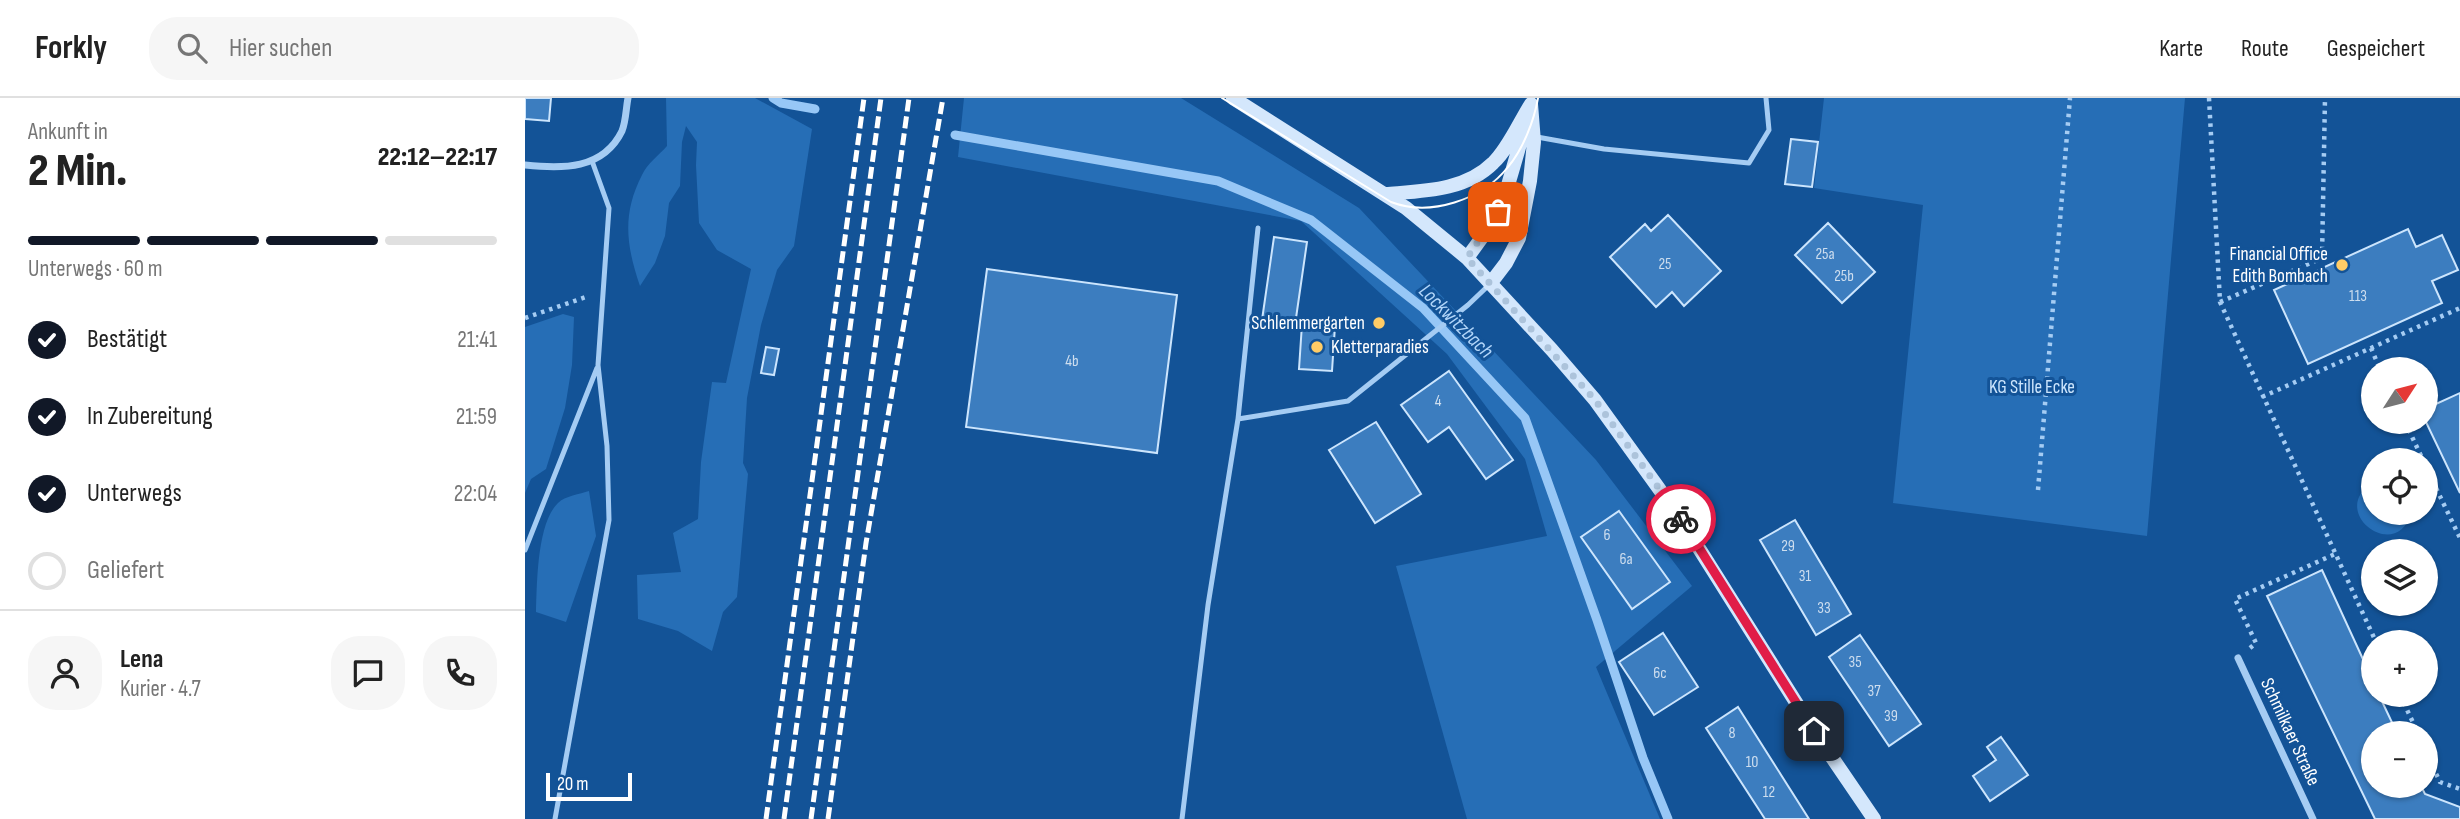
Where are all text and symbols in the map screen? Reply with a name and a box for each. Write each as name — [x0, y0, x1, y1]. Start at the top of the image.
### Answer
search box — [149, 17, 639, 80]
text: Forkly — [35, 28, 107, 68]
icon: search — [173, 29, 211, 67]
text: Hier suchen — [229, 33, 332, 64]
text: Karte — [2159, 34, 2203, 63]
text: Route — [2241, 34, 2289, 63]
text: Gespeichert — [2327, 34, 2425, 63]
text: Ankunft in — [28, 118, 108, 146]
text: 22:12–22:17 — [378, 142, 497, 173]
text: 2 Min. — [28, 144, 127, 199]
pin — [1468, 182, 1528, 242]
icon: bag — [1479, 193, 1517, 231]
place label: Financial Office Edith Bombach — [2229, 243, 2328, 288]
house number: 25a — [1815, 245, 1835, 264]
text: Unterwegs · 60 m — [28, 255, 163, 283]
house number: 25 — [1658, 255, 1672, 274]
marker: Financial Office Edith Bombach — [2334, 257, 2350, 273]
house number: 25b — [1834, 267, 1854, 286]
water label: Lockwitzbach — [1413, 278, 1499, 364]
house number: 113 — [2349, 287, 2367, 306]
place label: Schlemmergarten — [1251, 312, 1365, 335]
marker: Schlemmergarten — [1371, 315, 1387, 331]
icon: check — [28, 321, 66, 359]
text: Bestätigt — [87, 324, 167, 355]
text: 21:41 — [457, 326, 497, 354]
place label: Kletterparadies — [1331, 336, 1429, 359]
marker: Kletterparadies — [1309, 339, 1325, 355]
house number: 4b — [1065, 352, 1079, 371]
north arrow — [2361, 357, 2438, 434]
map controls — [2361, 357, 2438, 798]
park label: KG Stille Ecke — [1989, 376, 2075, 399]
house number: 4 — [1435, 392, 1442, 411]
icon: check — [28, 398, 66, 436]
text: In Zubereitung — [87, 401, 213, 432]
text: 21:59 — [456, 403, 497, 431]
button: locate — [2361, 448, 2438, 525]
icon: check — [28, 475, 66, 513]
text: Unterwegs — [87, 478, 182, 509]
text: 22:04 — [454, 480, 497, 508]
courier — [1646, 484, 1716, 554]
icon: bike — [1662, 500, 1700, 538]
house number: 6 — [1603, 526, 1611, 545]
house number: 29 — [1781, 537, 1795, 556]
button: layers — [2361, 539, 2438, 616]
house number: 6a — [1619, 550, 1633, 569]
text: Geliefert — [87, 555, 164, 586]
house number: 31 — [1799, 567, 1812, 586]
house number: 33 — [1817, 599, 1831, 618]
button: + — [2361, 630, 2438, 707]
button: person — [28, 636, 102, 710]
button: chat — [331, 636, 405, 710]
button: phone — [423, 636, 497, 710]
text: Lena — [120, 644, 163, 675]
house number: 35 — [1848, 653, 1862, 672]
house number: 6c — [1653, 664, 1667, 683]
text: Kurier · 4.7 — [120, 675, 201, 703]
street label: Schmilkaer Straße — [2255, 675, 2325, 789]
house number: 37 — [1867, 682, 1881, 701]
pin — [1784, 701, 1844, 761]
house number: 39 — [1884, 707, 1898, 726]
icon: home — [1795, 712, 1833, 750]
button: − — [2361, 721, 2438, 798]
house number: 8 — [1728, 724, 1736, 743]
house number: 10 — [1746, 753, 1758, 772]
scale bar — [546, 770, 632, 802]
text: 20 m — [557, 773, 589, 796]
house number: 12 — [1763, 783, 1775, 802]

